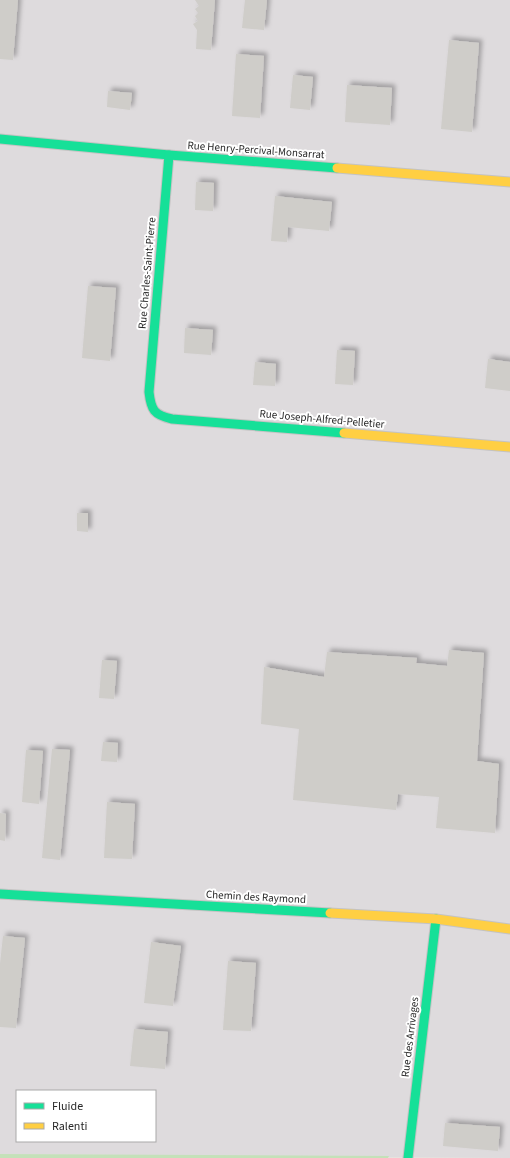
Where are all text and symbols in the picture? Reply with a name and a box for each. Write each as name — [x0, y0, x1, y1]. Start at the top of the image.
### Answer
street label: Rue Henry-Percival-Monsarrat — [187, 138, 325, 162]
street label: Rue Charles-Saint-Pierre — [135, 216, 159, 329]
street label: Rue Joseph-Alfred-Pelletier — [259, 406, 385, 432]
street label: Chemin des Raymond — [206, 887, 306, 907]
street label: Rue des Arrivages — [398, 996, 422, 1078]
legend — [16, 1090, 156, 1142]
text: Fluide — [52, 1098, 83, 1115]
text: Ralenti — [52, 1118, 87, 1135]

